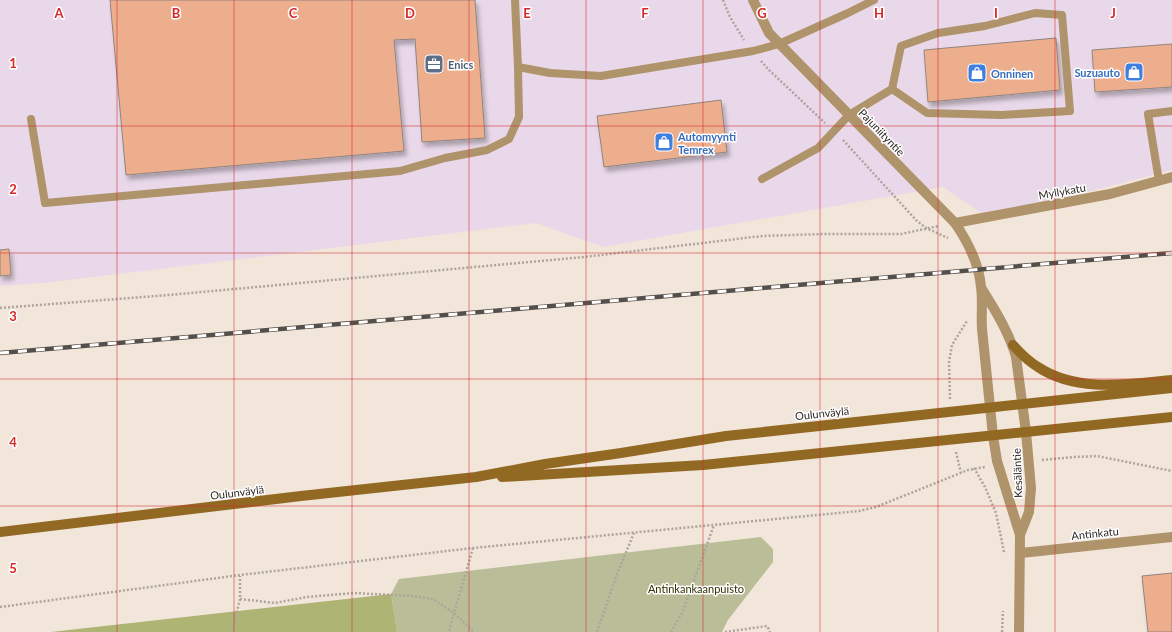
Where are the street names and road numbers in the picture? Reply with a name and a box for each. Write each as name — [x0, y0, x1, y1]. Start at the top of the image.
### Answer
street label: Pajuniityntie — [856, 106, 908, 158]
street label: Myllykatu — [1037, 180, 1087, 202]
street label: Oulunväylä — [794, 404, 850, 422]
street label: Kesäläntie — [1010, 448, 1024, 498]
street label: Oulunväylä — [209, 482, 265, 502]
street label: Antinkatu — [1071, 524, 1119, 542]

